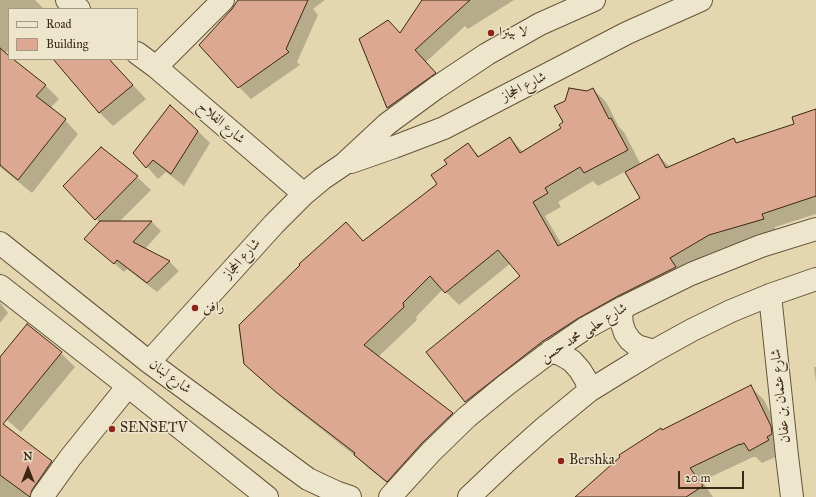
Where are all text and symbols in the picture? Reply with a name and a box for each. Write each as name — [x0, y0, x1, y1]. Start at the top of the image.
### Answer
legend — [8, 8, 138, 60]
text: Road — [46, 17, 72, 31]
place label: لا بيترا — [499, 25, 528, 41]
marker: لا بيترا — [486, 28, 496, 38]
text: Building — [46, 37, 88, 51]
street label: شارع الحجاز — [499, 68, 549, 106]
street label: شارع الفلاح — [194, 98, 248, 148]
street label: شارع الحجاز — [220, 235, 264, 283]
place label: رافن — [203, 300, 224, 316]
street label: شارع حلمى محمد حسن — [538, 300, 630, 366]
marker: رافن — [190, 303, 200, 313]
street label: شارع عثمان بن عفان — [768, 348, 794, 444]
street label: شارع لبنان — [146, 356, 194, 398]
place label: SENSETV — [120, 421, 187, 437]
marker: SENSETV — [107, 424, 117, 434]
north arrow — [8, 449, 48, 489]
text: N — [23, 450, 33, 463]
place label: Bershka — [569, 453, 615, 469]
marker: Bershka — [556, 456, 566, 466]
scale bar — [680, 463, 746, 489]
text: 20 m — [685, 471, 711, 485]

